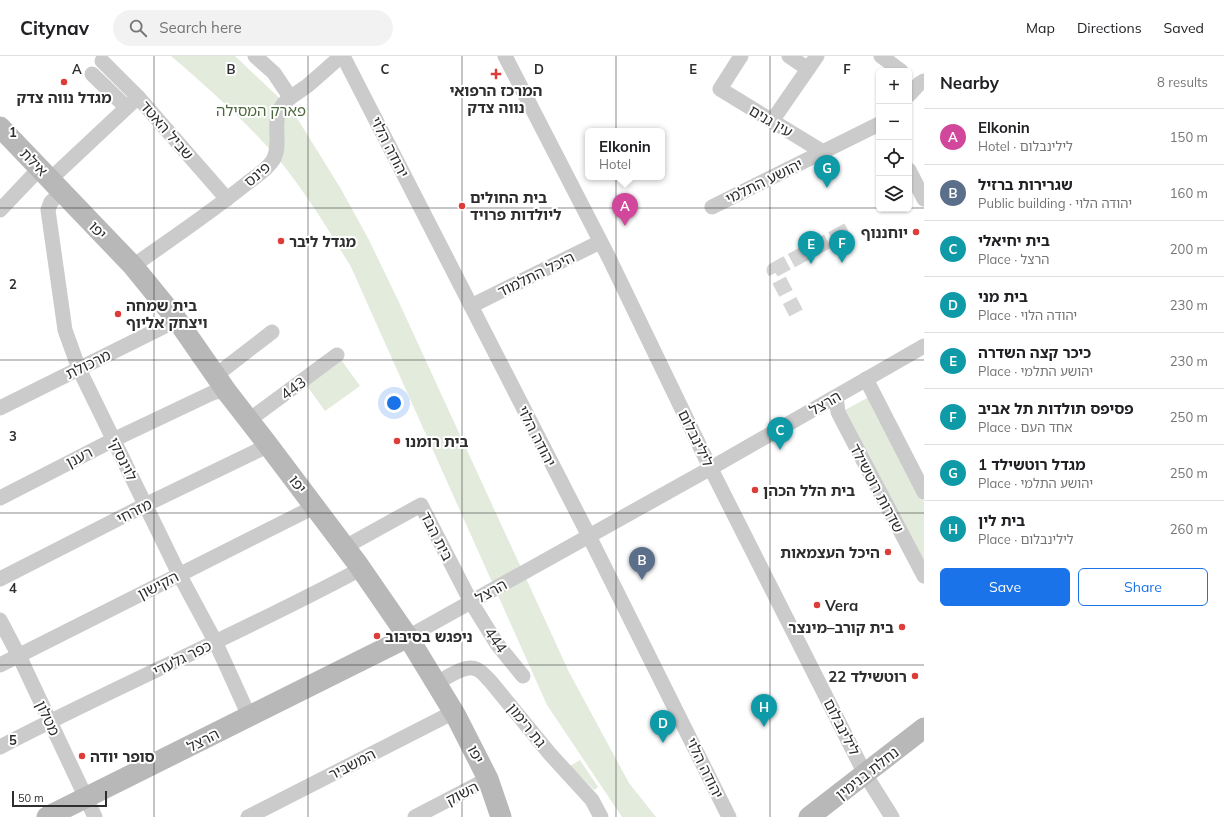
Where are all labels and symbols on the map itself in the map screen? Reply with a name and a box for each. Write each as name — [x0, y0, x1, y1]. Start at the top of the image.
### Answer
text: A — [72, 61, 82, 77]
text: B — [227, 61, 236, 77]
text: C — [381, 61, 390, 77]
text: D — [534, 61, 544, 77]
text: E — [689, 61, 697, 77]
text: F — [843, 61, 851, 77]
marker: המרכז הרפואי נווה צדק — [490, 68, 502, 80]
marker: מגדל נווה צדק — [59, 77, 69, 87]
place label: המרכז הרפואי נווה צדק — [450, 81, 543, 117]
place label: מגדל נווה צדק — [16, 88, 112, 107]
street label: שביל האטד — [136, 97, 198, 163]
park label: פארק המסילה — [216, 101, 306, 120]
street label: עין גנים — [746, 101, 796, 141]
street label: יהודה הלוי — [367, 114, 413, 180]
text: 1 — [9, 124, 17, 140]
street label: אילת — [16, 144, 52, 180]
street label: יהושע התלמי — [722, 154, 806, 208]
pin: G — [814, 155, 840, 188]
street label: פינס — [240, 157, 274, 191]
place label: בית החולים ליולדות פרויד — [470, 188, 561, 224]
pin: A — [612, 193, 638, 226]
marker: בית החולים ליולדות פרויד — [457, 201, 467, 211]
street label: יפו — [85, 217, 111, 243]
place label: יוחננוף — [861, 223, 908, 242]
marker: יוחננוף — [911, 227, 921, 237]
pin: F — [829, 230, 855, 263]
pin: E — [798, 231, 824, 264]
place label: מגדל ליבר — [289, 232, 357, 251]
marker: מגדל ליבר — [276, 236, 286, 246]
street label: היכל התלמוד — [494, 247, 578, 301]
text: 2 — [9, 276, 17, 292]
place label: בית שמחה ויצחק אליוף — [126, 296, 207, 332]
marker: בית שמחה ויצחק אליוף — [113, 309, 123, 319]
street label: מרכולת — [62, 345, 114, 383]
street label: 443 — [276, 372, 310, 404]
street label: הרצל — [806, 386, 844, 420]
your location — [384, 393, 404, 413]
street label: יהודה הלוי — [514, 403, 560, 469]
street label: לילינבלום — [674, 406, 718, 470]
pin: C — [767, 417, 793, 450]
text: 3 — [9, 428, 17, 444]
place label: בית רומנו — [405, 432, 468, 451]
street label: לוינסקי — [104, 434, 142, 484]
marker: בית רומנו — [392, 436, 402, 446]
street label: שדרות רוטשילד — [846, 440, 908, 536]
street label: רענן — [62, 442, 96, 472]
street label: יפו — [285, 471, 311, 497]
place label: בית הלל הכהן — [763, 481, 855, 500]
marker: בית הלל הכהן — [750, 485, 760, 495]
street label: מזרחי — [113, 494, 155, 528]
street label: בית הבד — [417, 508, 458, 564]
place label: היכל העצמאות — [780, 543, 880, 562]
pin: B — [629, 547, 655, 580]
marker: היכל העצמאות — [883, 547, 893, 557]
street label: הקישון — [134, 567, 182, 603]
street label: הרצל — [472, 575, 510, 607]
text: 4 — [9, 580, 17, 596]
place label: Vera — [824, 596, 858, 615]
marker: Vera — [812, 600, 822, 610]
place label: בית קורב–מינצר — [788, 618, 894, 637]
marker: בית קורב–מינצר — [897, 622, 907, 632]
street label: 444 — [480, 623, 512, 657]
place label: ניפגש בסיבוב — [385, 627, 473, 646]
marker: ניפגש בסיבוב — [372, 631, 382, 641]
street label: כפר גלעדי — [150, 636, 215, 680]
place label: רוטשילד 22 — [828, 667, 907, 686]
marker: רוטשילד 22 — [910, 671, 920, 681]
pin: H — [751, 694, 777, 727]
street label: לילינבלום — [820, 695, 864, 759]
street label: מטלון — [32, 697, 64, 739]
street label: גת רימון — [503, 699, 551, 751]
pin: D — [650, 710, 676, 743]
street label: הרצל — [184, 724, 222, 756]
text: 5 — [9, 732, 17, 748]
street label: יהודה הלוי — [682, 734, 728, 802]
street label: יפו — [464, 742, 488, 766]
street label: נחלת בנימין — [832, 742, 902, 804]
street label: המשביר — [325, 744, 379, 784]
place label: סופר יודה — [90, 747, 155, 766]
marker: סופר יודה — [77, 751, 87, 761]
street label: השוק — [442, 777, 482, 809]
scale bar — [12, 789, 107, 808]

